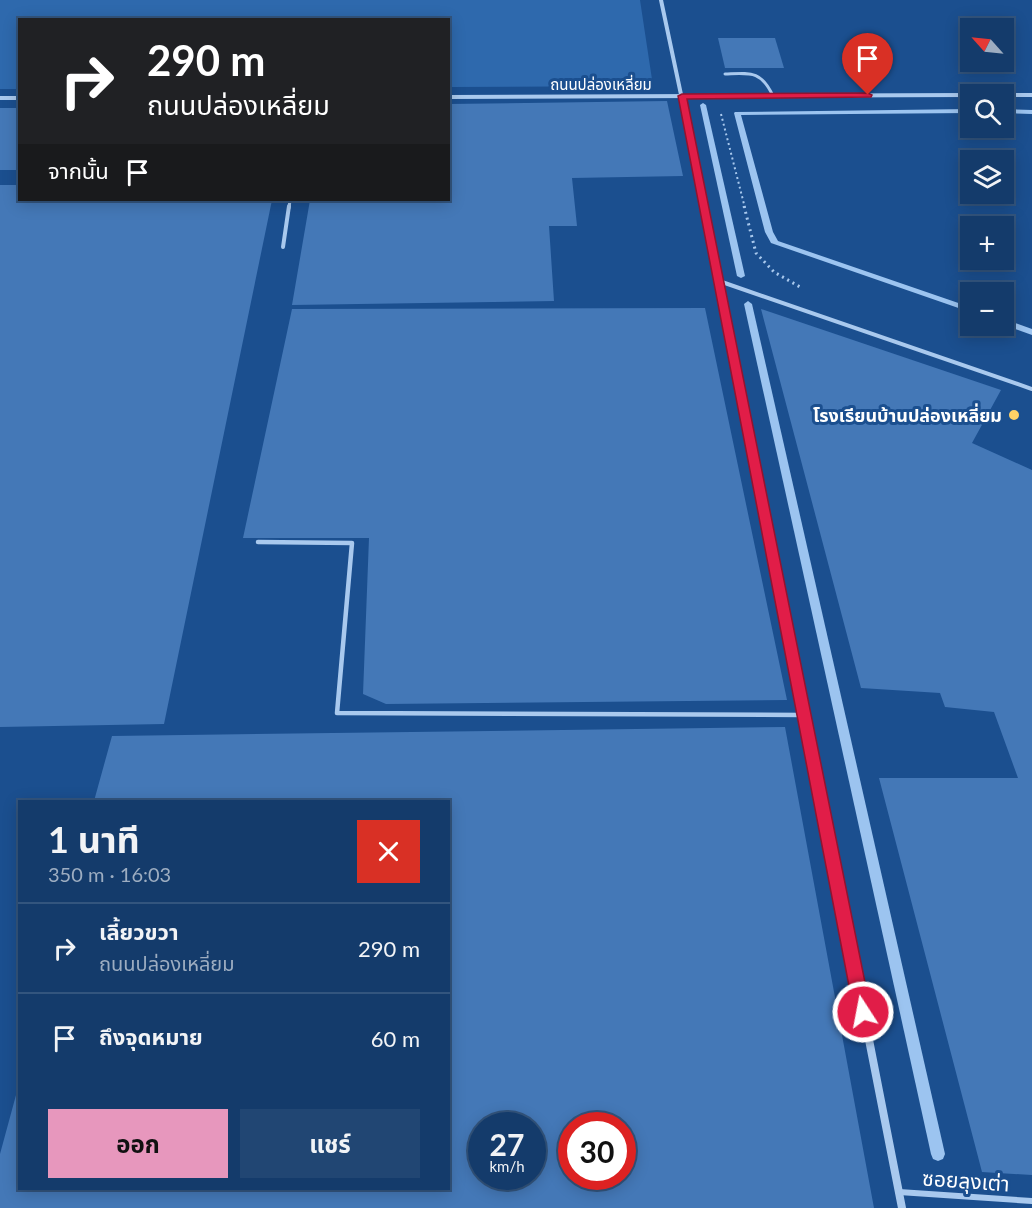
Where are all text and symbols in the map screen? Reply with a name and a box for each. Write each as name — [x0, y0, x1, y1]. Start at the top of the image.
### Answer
north arrow — [960, 18, 1014, 72]
map controls — [960, 18, 1014, 336]
pin — [842, 33, 893, 95]
text: 290 m — [147, 35, 265, 85]
icon: right — [48, 42, 126, 120]
icon: arrive — [851, 42, 884, 75]
street label: ถนนปล่องเหลี่ยม — [550, 74, 652, 93]
button: search — [960, 84, 1014, 138]
text: ถนนปล่องเหลี่ยม — [147, 88, 330, 121]
button: layers — [960, 150, 1014, 204]
icon: arrive — [121, 156, 154, 189]
text: จากนั้น — [48, 157, 109, 184]
button: + — [960, 216, 1014, 270]
button: − — [960, 282, 1014, 336]
place label: โรงเรียนบ้านปล่องเหลี่ยม — [813, 403, 1002, 426]
marker: โรงเรียนบ้านปล่องเหลี่ยม — [1007, 408, 1021, 422]
text: 1 นาที — [48, 817, 140, 861]
button: close — [357, 820, 420, 883]
text: 350 m · 16:03 — [48, 862, 171, 886]
text: เลี้ยวขวา — [99, 918, 179, 945]
icon: right — [48, 932, 81, 965]
text: 290 m — [358, 935, 420, 962]
text: ถนนปล่องเหลี่ยม — [99, 951, 235, 975]
position arrow — [831, 980, 895, 1044]
icon: arrive — [48, 1022, 81, 1055]
text: ถึงจุดหมาย — [99, 1023, 203, 1050]
text: 60 m — [371, 1025, 420, 1052]
button: ออก — [48, 1109, 228, 1178]
button: แชร์ — [240, 1109, 420, 1178]
speed limit sign: 30 — [558, 1112, 636, 1190]
text: 27 — [490, 1126, 524, 1162]
text: km/h — [489, 1157, 525, 1175]
street label: ซอยลุงเต่า — [921, 1164, 1010, 1198]

